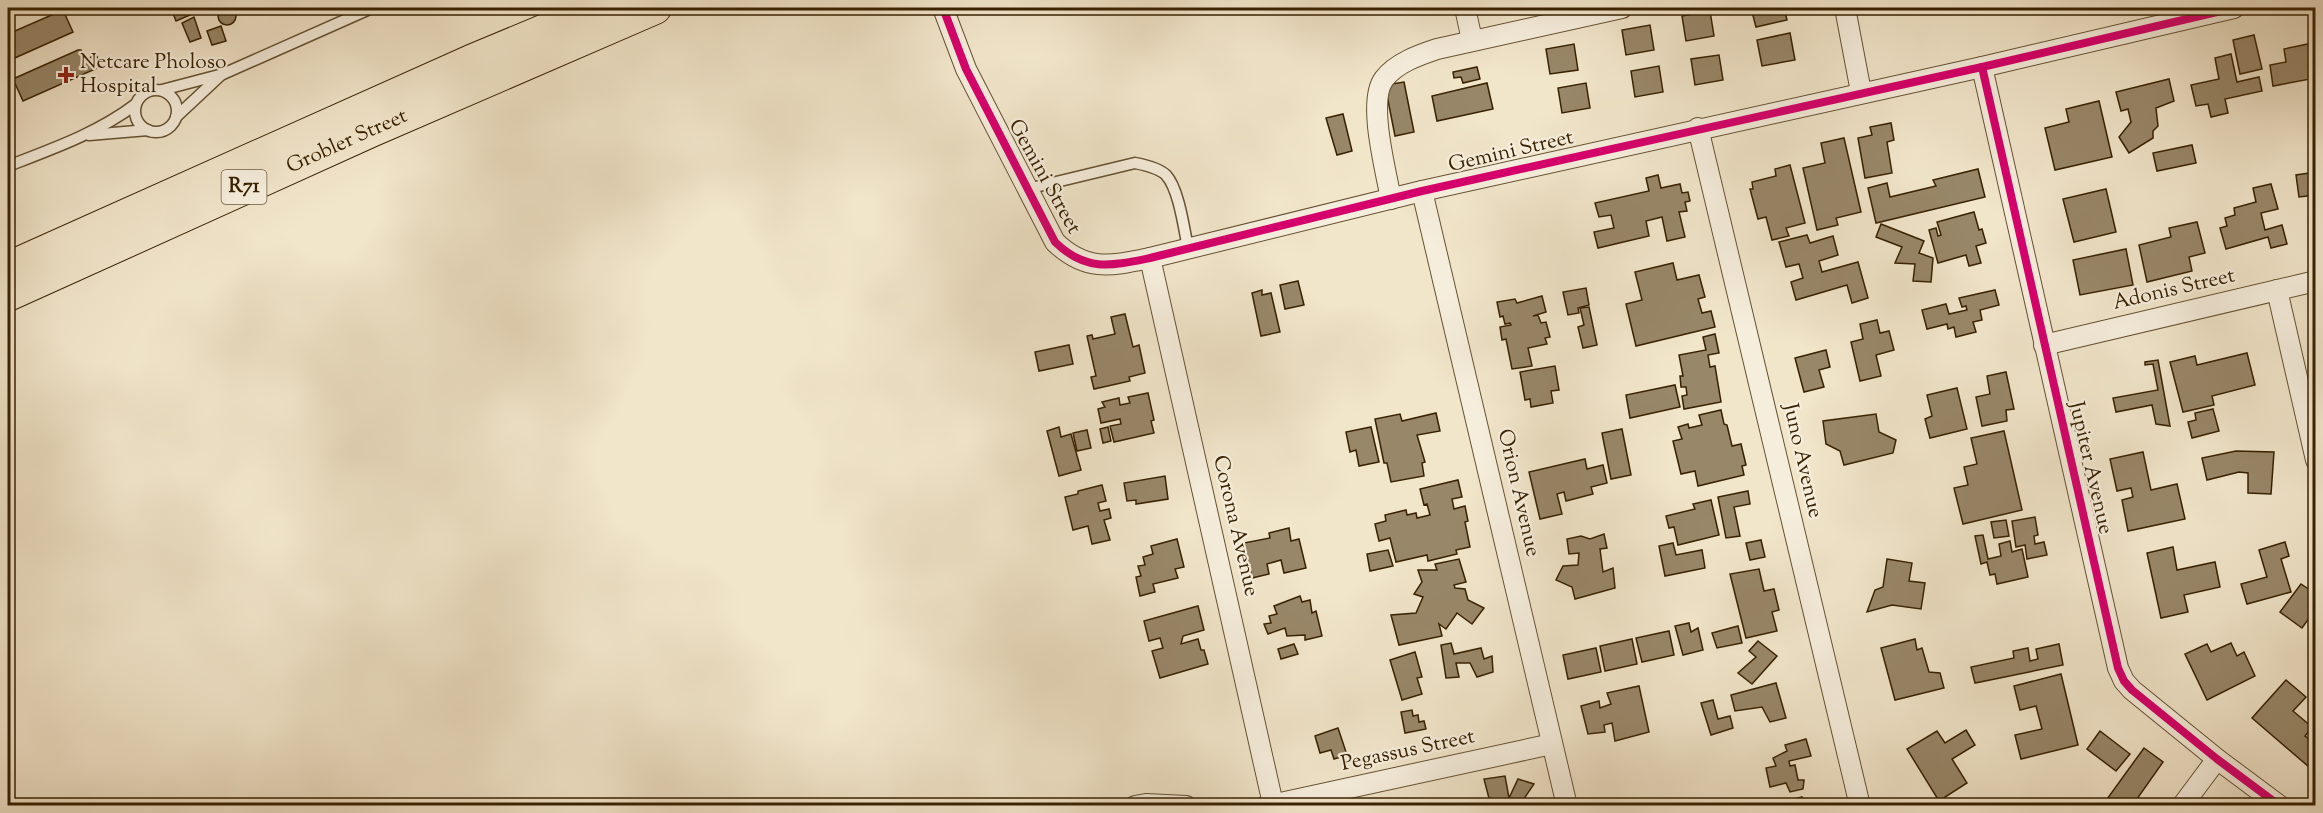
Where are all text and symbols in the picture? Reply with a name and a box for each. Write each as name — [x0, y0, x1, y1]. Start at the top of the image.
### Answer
place label: Netcare Pholoso Hospital — [80, 48, 227, 102]
marker: Netcare Pholoso Hospital — [57, 66, 75, 84]
street label: Grobler Street — [282, 102, 412, 182]
street label: Gemini Street — [1000, 114, 1088, 240]
street label: Gemini Street — [1446, 123, 1576, 181]
road number: R71 — [222, 170, 266, 204]
street label: Adonis Street — [2110, 261, 2238, 319]
street label: Jupiter Avenue — [2060, 398, 2120, 537]
street label: Juno Avenue — [1774, 400, 1830, 521]
street label: Orion Avenue — [1489, 426, 1547, 560]
street label: Corona Avenue — [1204, 453, 1266, 599]
street label: Pegassus Street — [1338, 722, 1478, 780]

